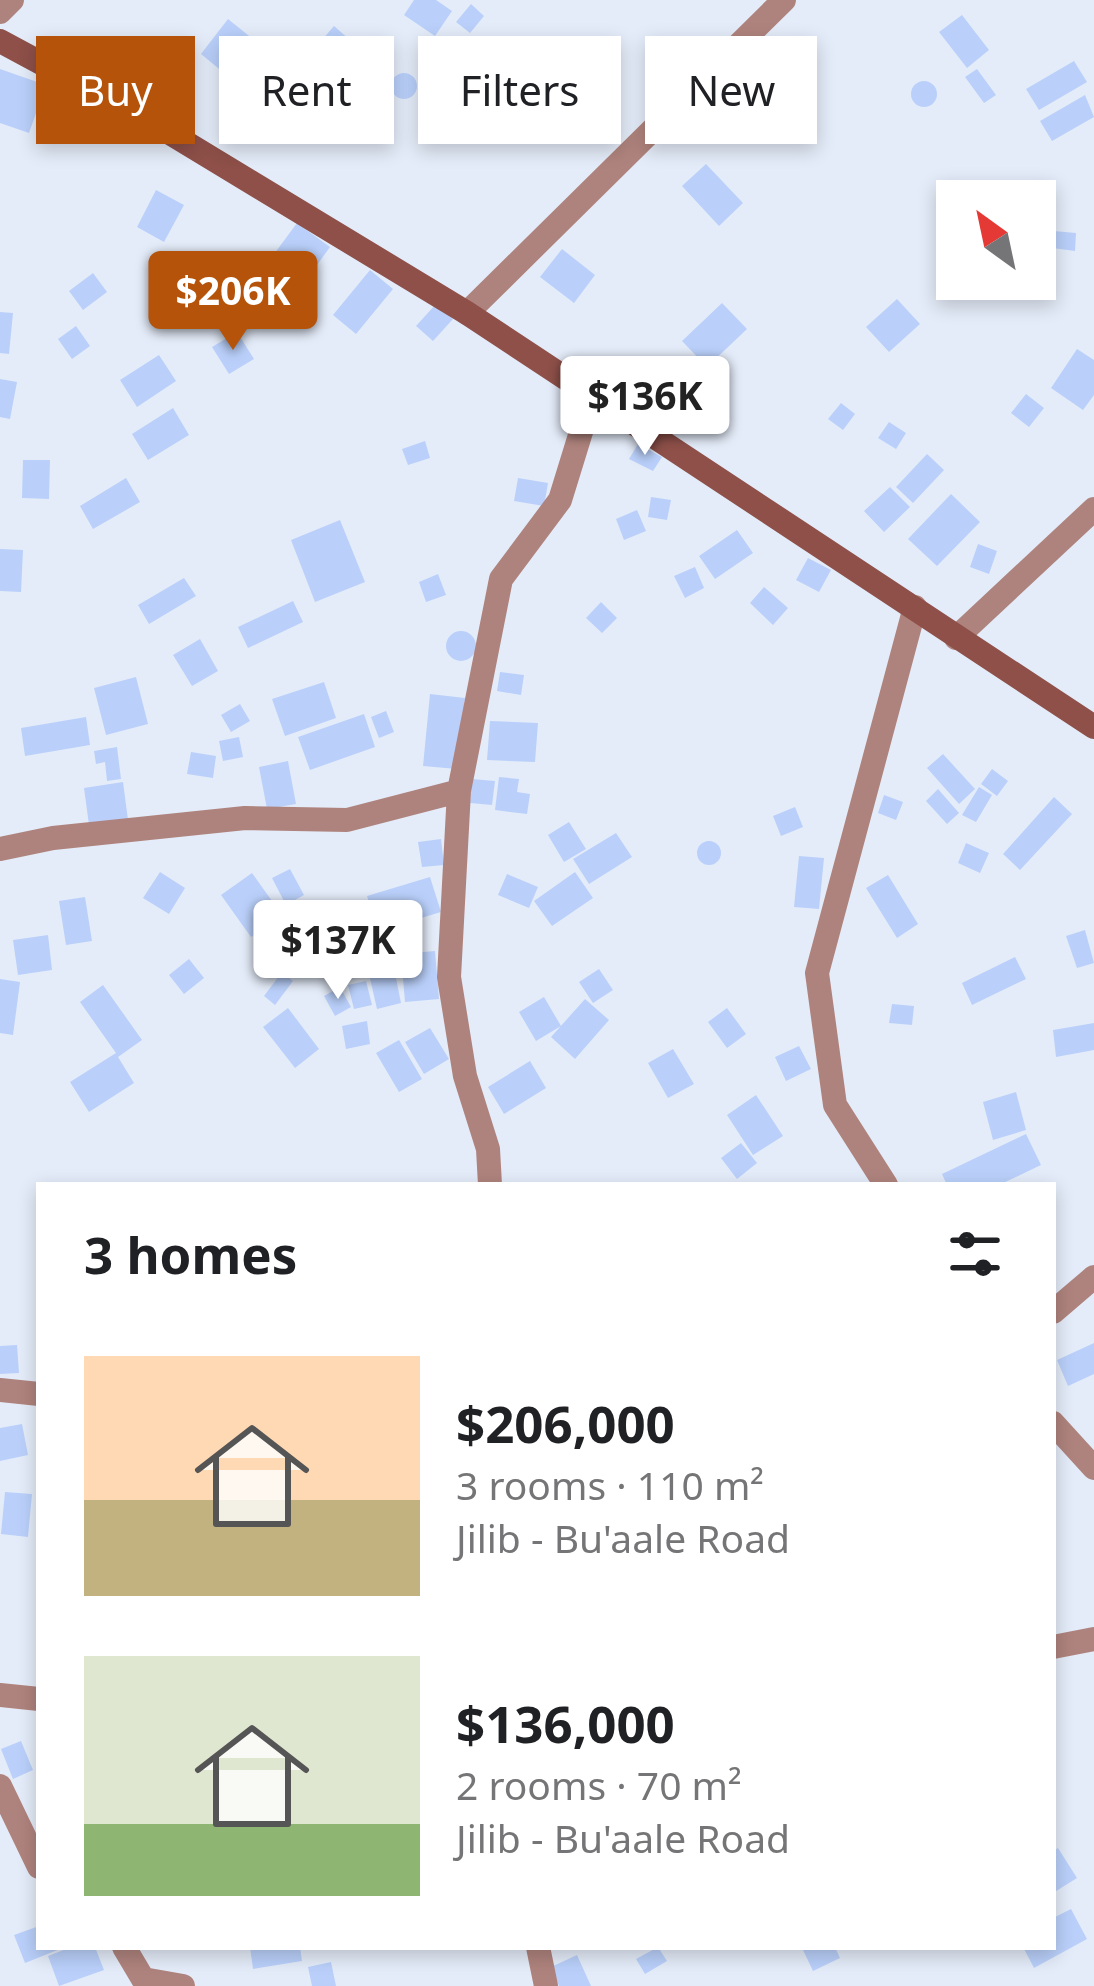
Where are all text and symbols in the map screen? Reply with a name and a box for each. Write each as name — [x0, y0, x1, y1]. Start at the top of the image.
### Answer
chip: Buy — [36, 36, 195, 144]
chip: Rent — [219, 36, 394, 144]
chip: Filters — [418, 36, 621, 144]
chip: New — [645, 36, 817, 144]
north arrow — [936, 180, 1056, 300]
map controls — [936, 180, 1056, 300]
pin: $206K — [149, 251, 317, 353]
text: $206K — [175, 263, 291, 316]
pin: $136K — [561, 356, 729, 458]
text: $136K — [587, 368, 703, 421]
pin: $137K — [254, 900, 422, 1002]
text: $137K — [280, 912, 396, 965]
text: 3 homes — [84, 1219, 297, 1289]
icon: filters — [942, 1221, 1008, 1287]
text: $206,000 — [456, 1388, 675, 1458]
icon: home — [180, 1404, 324, 1548]
text: 3 rooms · 110 m² — [456, 1458, 764, 1511]
text: Jilib - Bu'aale Road — [456, 1511, 790, 1564]
text: $136,000 — [456, 1688, 675, 1758]
icon: home — [180, 1704, 324, 1848]
text: 2 rooms · 70 m² — [456, 1758, 742, 1811]
text: Jilib - Bu'aale Road — [456, 1811, 790, 1864]

